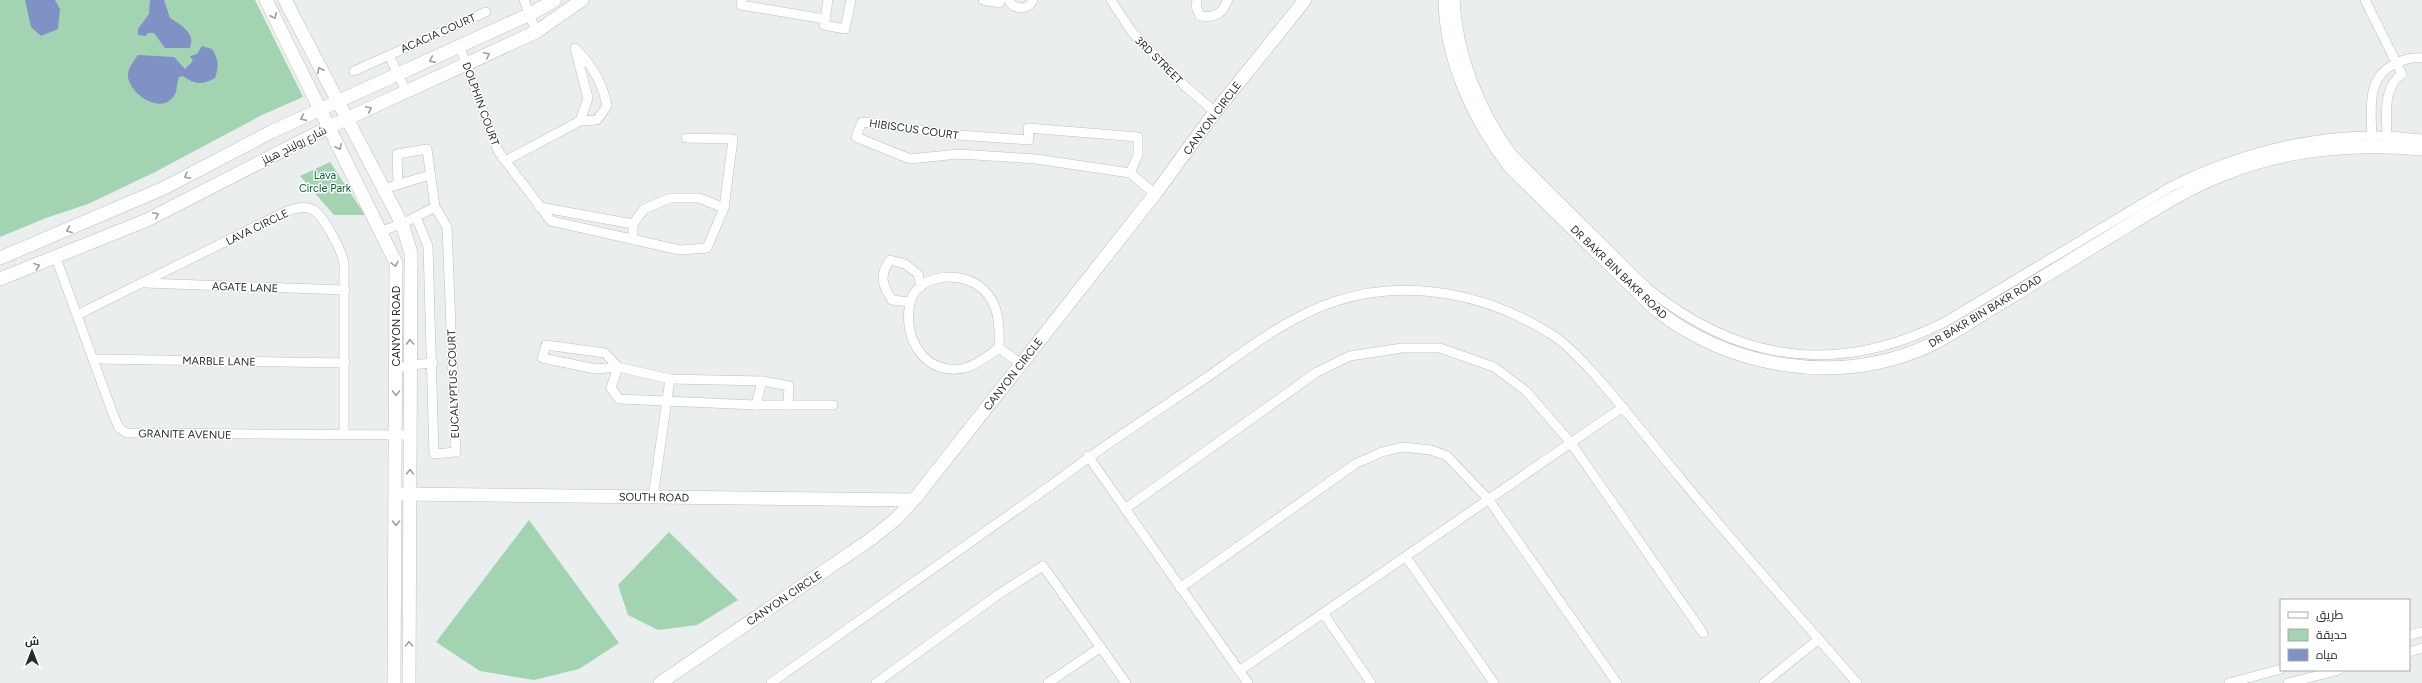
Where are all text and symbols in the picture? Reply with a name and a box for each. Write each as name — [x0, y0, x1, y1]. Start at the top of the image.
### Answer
street label: ACACIA COURT — [399, 11, 478, 56]
one-way arrow — [270, 12, 277, 20]
street label: 3RD STREET — [1132, 34, 1185, 87]
one-way arrow — [483, 52, 491, 60]
one-way arrow — [428, 55, 435, 63]
street label: DOLPHIN COURT — [459, 61, 502, 148]
one-way arrow — [318, 67, 325, 74]
street label: CANYON CIRCLE — [1181, 79, 1244, 157]
one-way arrow — [365, 106, 372, 114]
one-way arrow — [300, 113, 307, 121]
street label: HIBISCUS COURT — [868, 117, 959, 142]
street label: شارع رولينج هيلز — [259, 124, 329, 169]
one-way arrow — [334, 143, 342, 150]
park label: Lava Circle Park — [299, 169, 352, 195]
one-way arrow — [184, 171, 191, 179]
street label: LAVA CIRCLE — [224, 207, 291, 248]
one-way arrow — [152, 213, 160, 220]
street label: DR BAKR BIN BAKR ROAD — [1568, 223, 1670, 322]
one-way arrow — [65, 225, 72, 233]
one-way arrow — [390, 260, 398, 267]
one-way arrow — [33, 262, 40, 270]
street label: DR BAKR BIN BAKR ROAD — [1926, 272, 2044, 350]
street label: AGATE LANE — [212, 280, 278, 295]
street label: CANYON ROAD — [390, 285, 403, 366]
street label: EUCALYPTUS COURT — [445, 329, 462, 439]
street label: CANYON CIRCLE — [981, 336, 1046, 413]
one-way arrow — [406, 339, 414, 345]
street label: MARBLE LANE — [182, 354, 256, 369]
one-way arrow — [392, 390, 400, 396]
street label: GRANITE AVENUE — [138, 427, 232, 442]
one-way arrow — [406, 469, 414, 475]
street label: SOUTH ROAD — [619, 490, 690, 505]
one-way arrow — [392, 520, 400, 526]
street label: CANYON CIRCLE — [744, 568, 825, 628]
legend — [2280, 599, 2410, 671]
text: طريق — [2316, 608, 2344, 622]
text: حديقة — [2316, 628, 2347, 642]
north arrow — [12, 631, 52, 671]
text: ش — [25, 635, 39, 648]
one-way arrow — [405, 641, 413, 647]
text: مياه — [2316, 648, 2338, 662]

